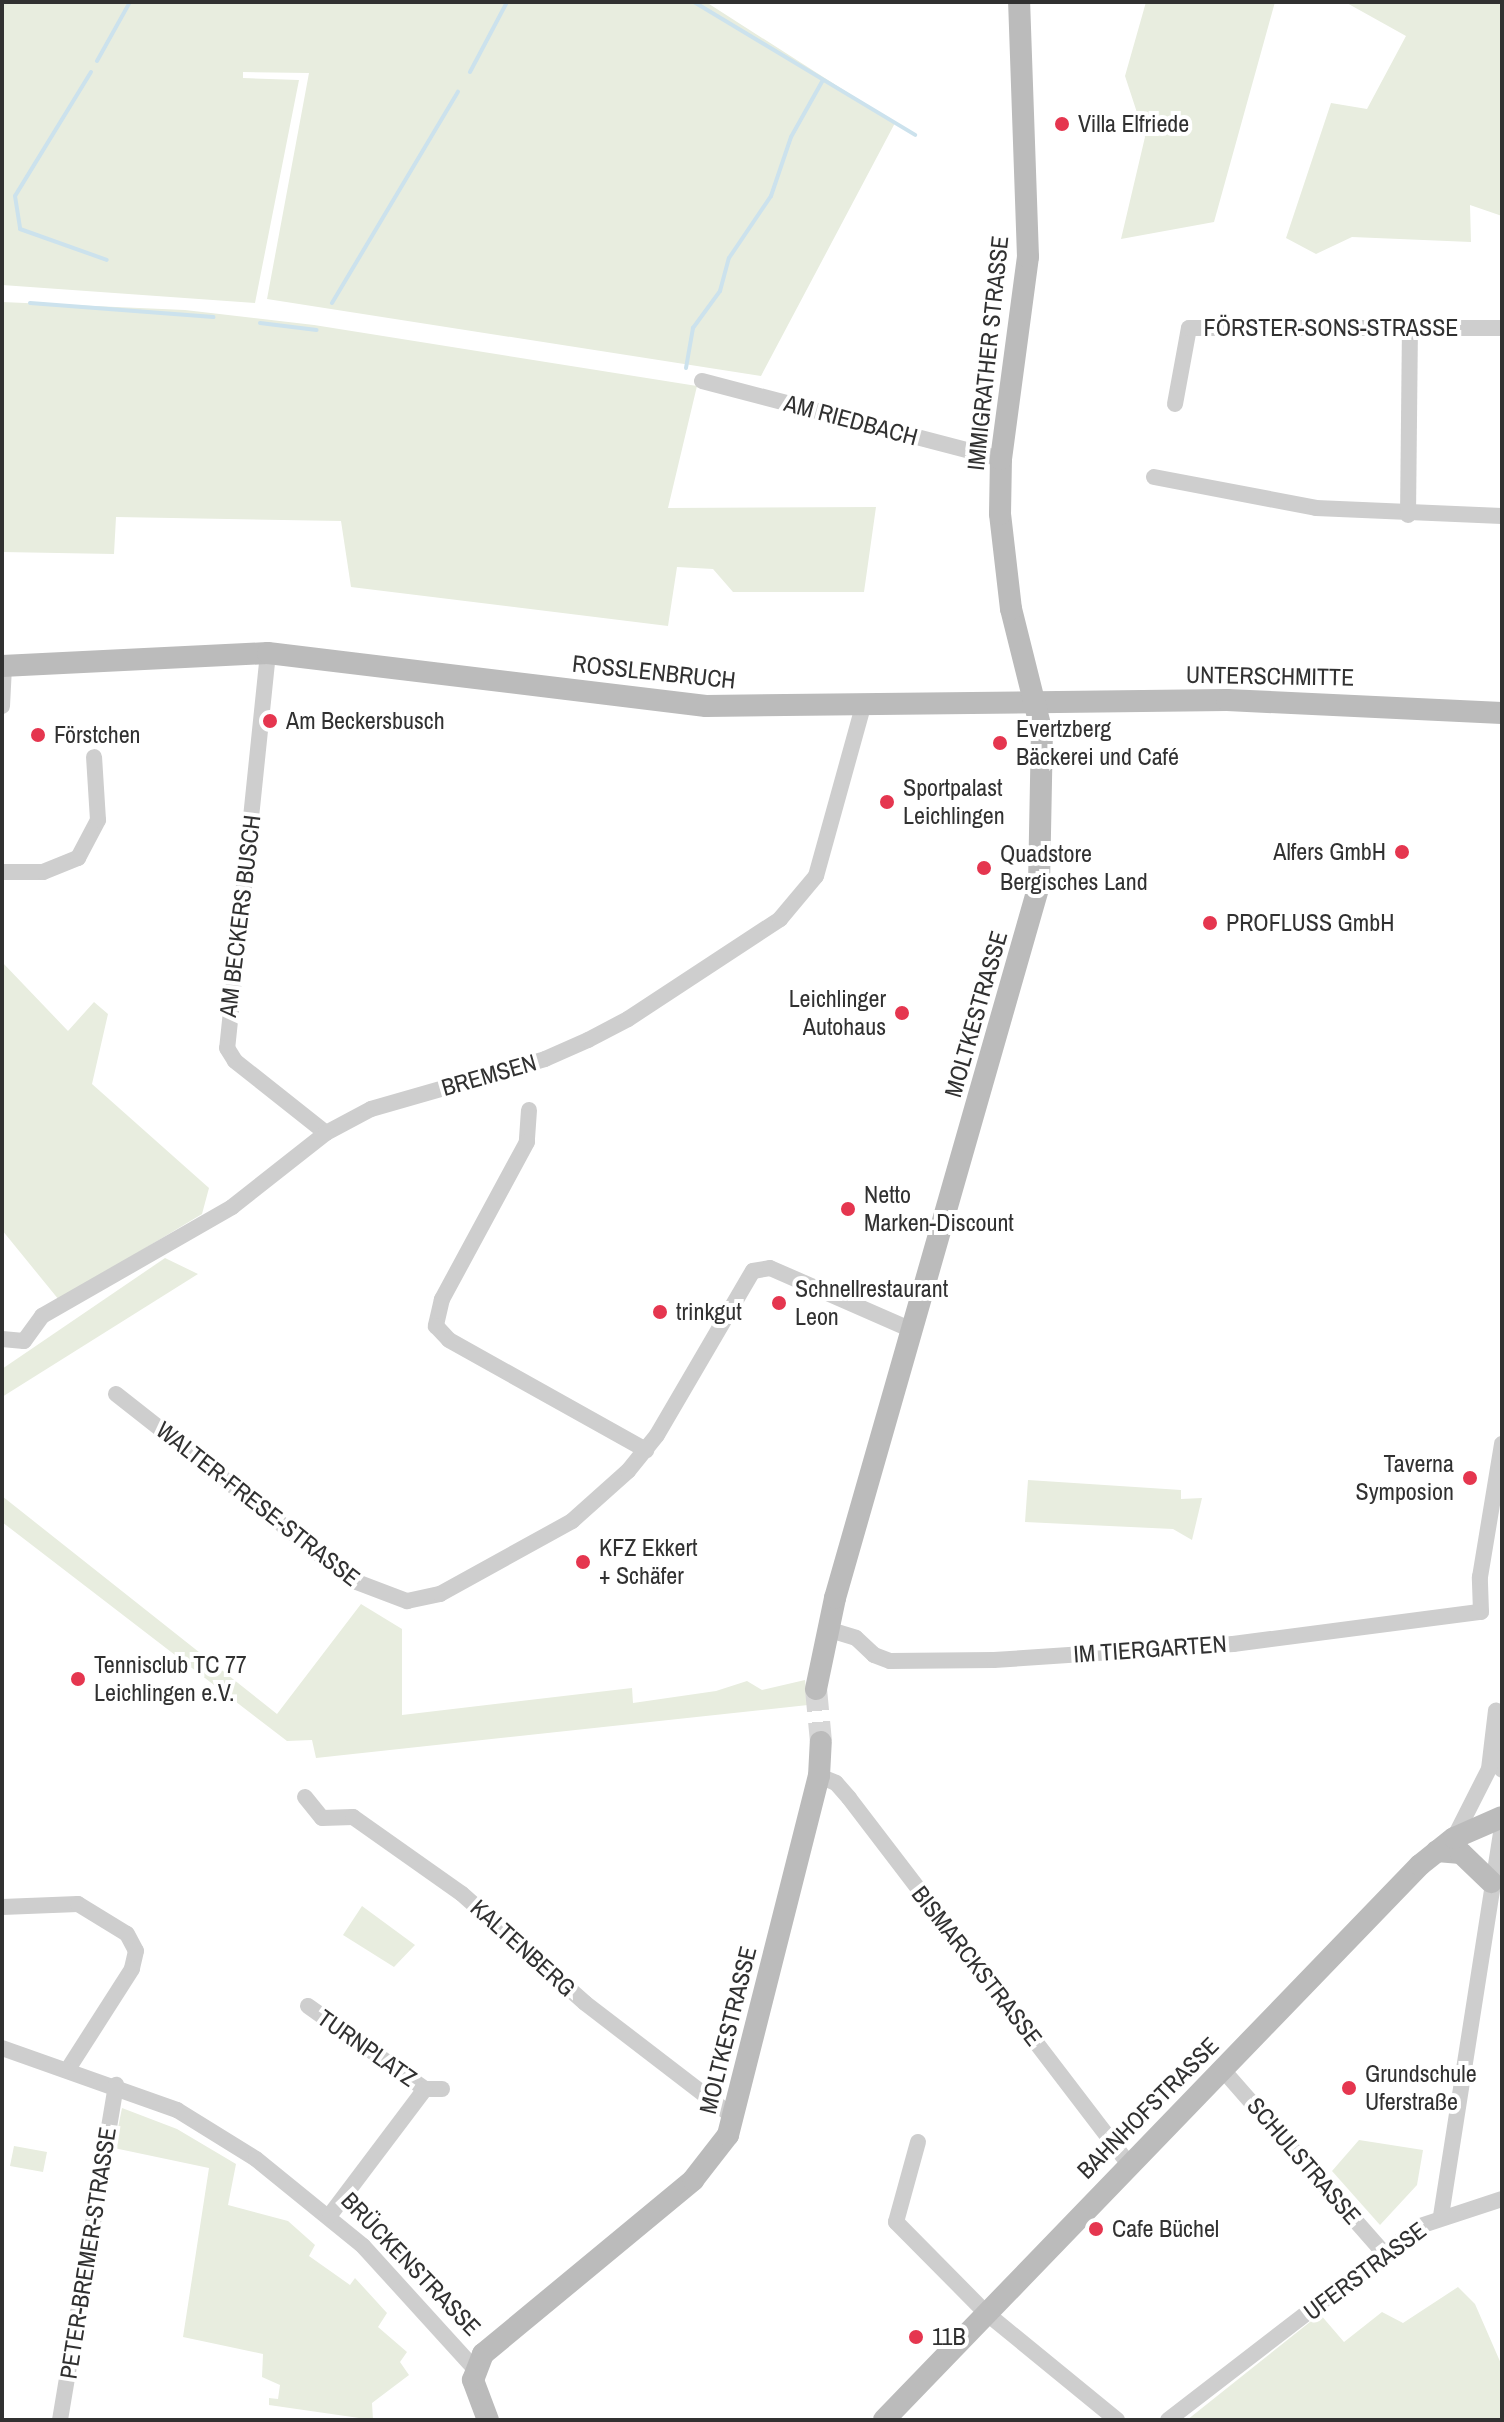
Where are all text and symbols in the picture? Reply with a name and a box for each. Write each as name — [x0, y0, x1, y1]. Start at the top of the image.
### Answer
place label: Villa Elfriede — [1078, 110, 1189, 138]
marker: Villa Elfriede — [1053, 115, 1071, 133]
street label: IMMIGRATHER STRASSE — [961, 234, 1015, 472]
street label: FÖRSTER-SONS-STRASSE — [1204, 314, 1458, 342]
street label: AM RIEDBACH — [781, 388, 921, 452]
street label: ROSSLENBRUCH — [571, 649, 737, 695]
street label: UNTERSCHMITTE — [1186, 660, 1354, 692]
place label: Am Beckersbusch — [286, 707, 445, 735]
marker: Am Beckersbusch — [261, 712, 279, 730]
place label: Evertzberg Bäckerei und Café — [1016, 715, 1179, 771]
place label: Förstchen — [54, 721, 141, 749]
marker: Förstchen — [29, 726, 47, 744]
marker: Evertzberg Bäckerei und Café — [991, 734, 1009, 752]
place label: Sportpalast Leichlingen — [903, 774, 1005, 830]
marker: Sportpalast Leichlingen — [878, 793, 896, 811]
street label: AM BECKERS BUSCH — [213, 813, 267, 1019]
place label: Alfers GmbH — [1273, 838, 1386, 866]
place label: Quadstore Bergisches Land — [1000, 840, 1148, 896]
marker: Alfers GmbH — [1393, 843, 1411, 861]
marker: Quadstore Bergisches Land — [975, 859, 993, 877]
place label: PROFLUSS GmbH — [1226, 909, 1394, 937]
marker: PROFLUSS GmbH — [1201, 914, 1219, 932]
street label: MOLTKESTRASSE — [939, 928, 1013, 1100]
place label: Leichlinger Autohaus — [789, 985, 886, 1041]
marker: Leichlinger Autohaus — [893, 1004, 911, 1022]
street label: BREMSEN — [438, 1048, 540, 1102]
place label: Netto Marken-Discount — [864, 1181, 1014, 1237]
marker: Netto Marken-Discount — [839, 1200, 857, 1218]
place label: Schnellrestaurant Leon — [795, 1275, 948, 1331]
marker: Schnellrestaurant Leon — [770, 1294, 788, 1312]
place label: trinkgut — [676, 1298, 742, 1326]
marker: trinkgut — [651, 1303, 669, 1321]
street label: WALTER-FRESE-STRASSE — [150, 1416, 366, 1592]
place label: Taverna Symposion — [1356, 1450, 1454, 1506]
marker: Taverna Symposion — [1461, 1469, 1479, 1487]
place label: KFZ Ekkert + Schäfer — [599, 1534, 697, 1590]
marker: KFZ Ekkert + Schäfer — [574, 1553, 592, 1571]
street label: IM TIERGARTEN — [1072, 1629, 1228, 1669]
place label: Tennisclub TC 77 Leichlingen e.V. — [94, 1651, 247, 1707]
marker: Tennisclub TC 77 Leichlingen e.V. — [69, 1670, 87, 1688]
street label: BISMARCKSTRASSE — [906, 1880, 1048, 2052]
street label: KALTENBERG — [465, 1894, 581, 2002]
street label: MOLTKESTRASSE — [693, 1943, 763, 2117]
street label: TURNPLATZ — [312, 2003, 422, 2093]
street label: BAHNHOFSTRASSE — [1071, 2031, 1225, 2185]
place label: Grundschule Uferstraße — [1365, 2060, 1477, 2116]
marker: Grundschule Uferstraße — [1340, 2079, 1358, 2097]
street label: SCHULSTRASSE — [1241, 2092, 1367, 2230]
street label: PETER-BREMER-STRASSE — [54, 2125, 122, 2381]
street label: BRÜCKENSTRASSE — [335, 2186, 487, 2342]
place label: Cafe Büchel — [1112, 2215, 1219, 2243]
street label: UFERSTRASSE — [1298, 2216, 1432, 2326]
marker: Cafe Büchel — [1087, 2220, 1105, 2238]
place label: 11B — [932, 2323, 966, 2351]
marker: 11B — [907, 2328, 925, 2346]

